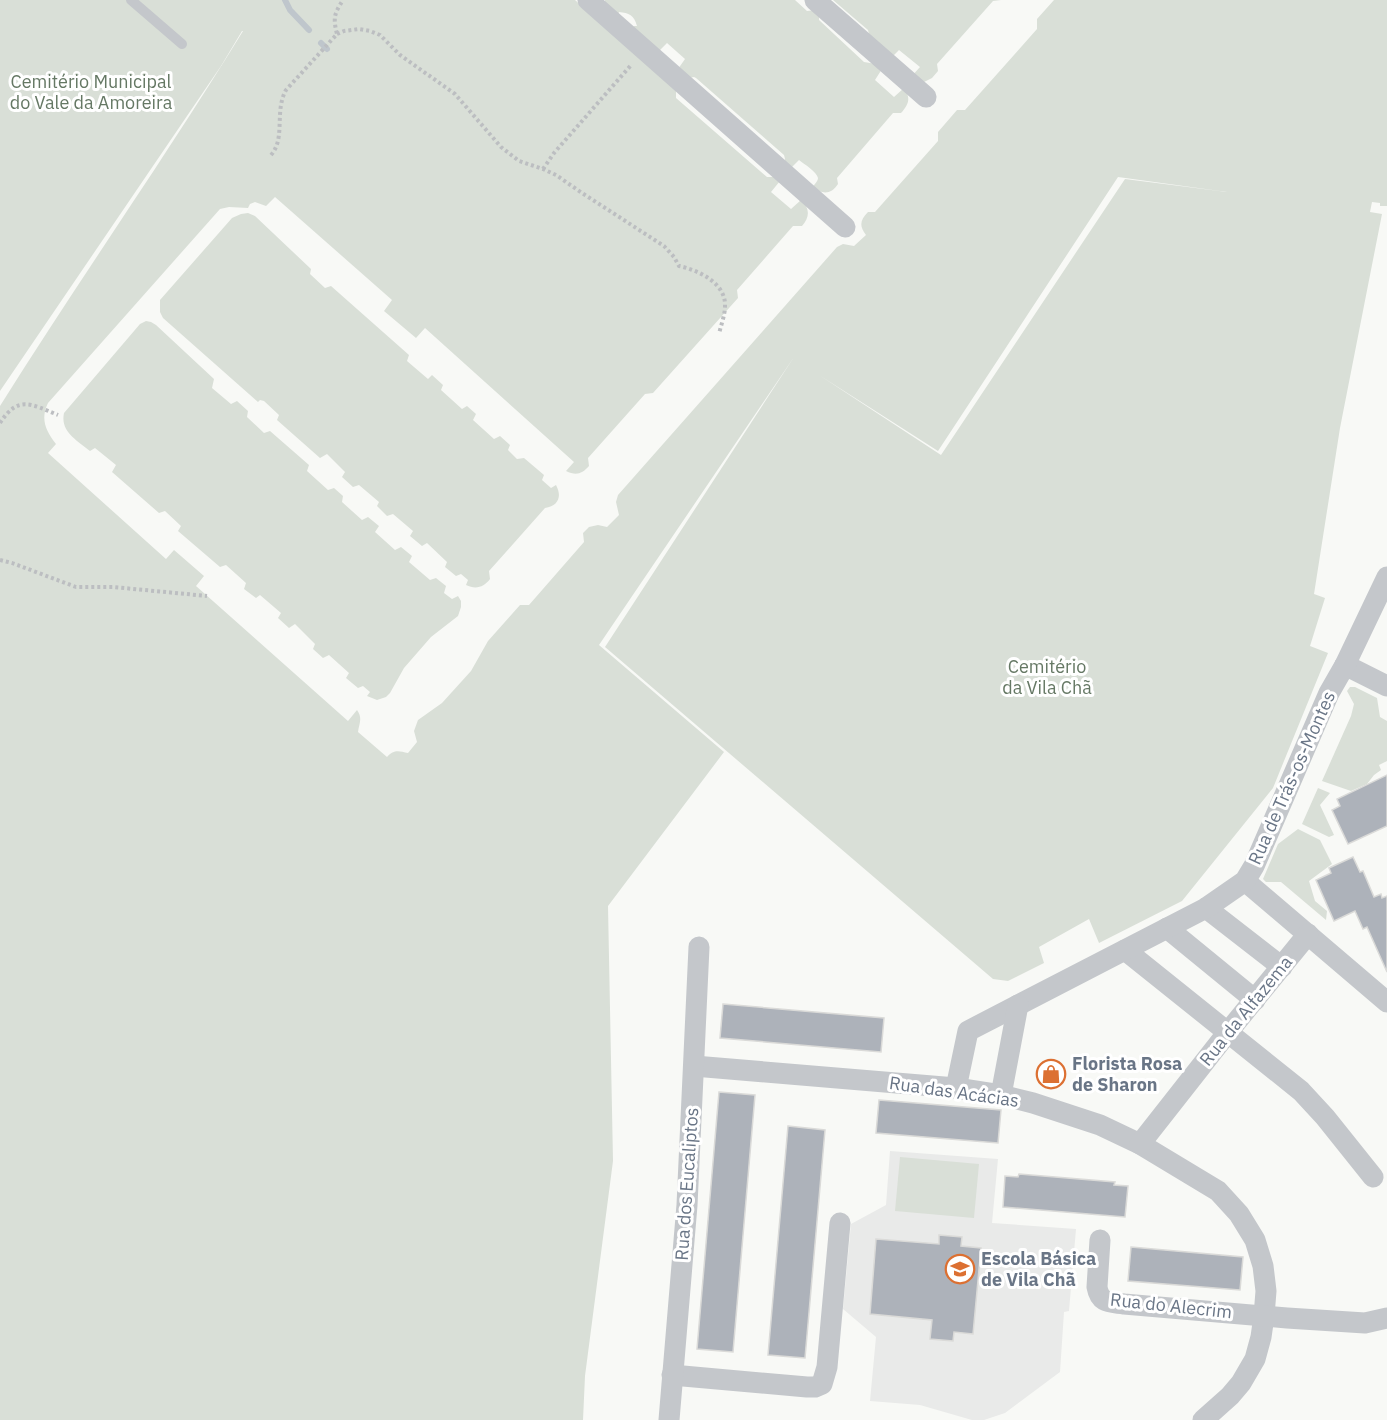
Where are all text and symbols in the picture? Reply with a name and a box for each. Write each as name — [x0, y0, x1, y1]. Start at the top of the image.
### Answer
park label: Cemitério Municipal do Vale da Amoreira — [10, 70, 173, 114]
park label: Cemitério da Vila Chã — [1002, 655, 1092, 699]
street label: Rua de Trás-os-Montes — [1243, 688, 1340, 868]
street label: Rua da Alfazema — [1194, 951, 1297, 1070]
place label: Florista Rosa de Sharon — [1072, 1052, 1182, 1096]
shop icon: Florista Rosa de Sharon — [1035, 1058, 1067, 1090]
street label: Rua das Acácias — [888, 1071, 1020, 1112]
street label: Rua dos Eucaliptos — [670, 1107, 703, 1261]
place label: Escola Básica de Vila Chã — [981, 1247, 1096, 1291]
school or university icon: Escola Básica de Vila Chã — [944, 1253, 976, 1285]
street label: Rua do Alecrim — [1109, 1288, 1233, 1323]

